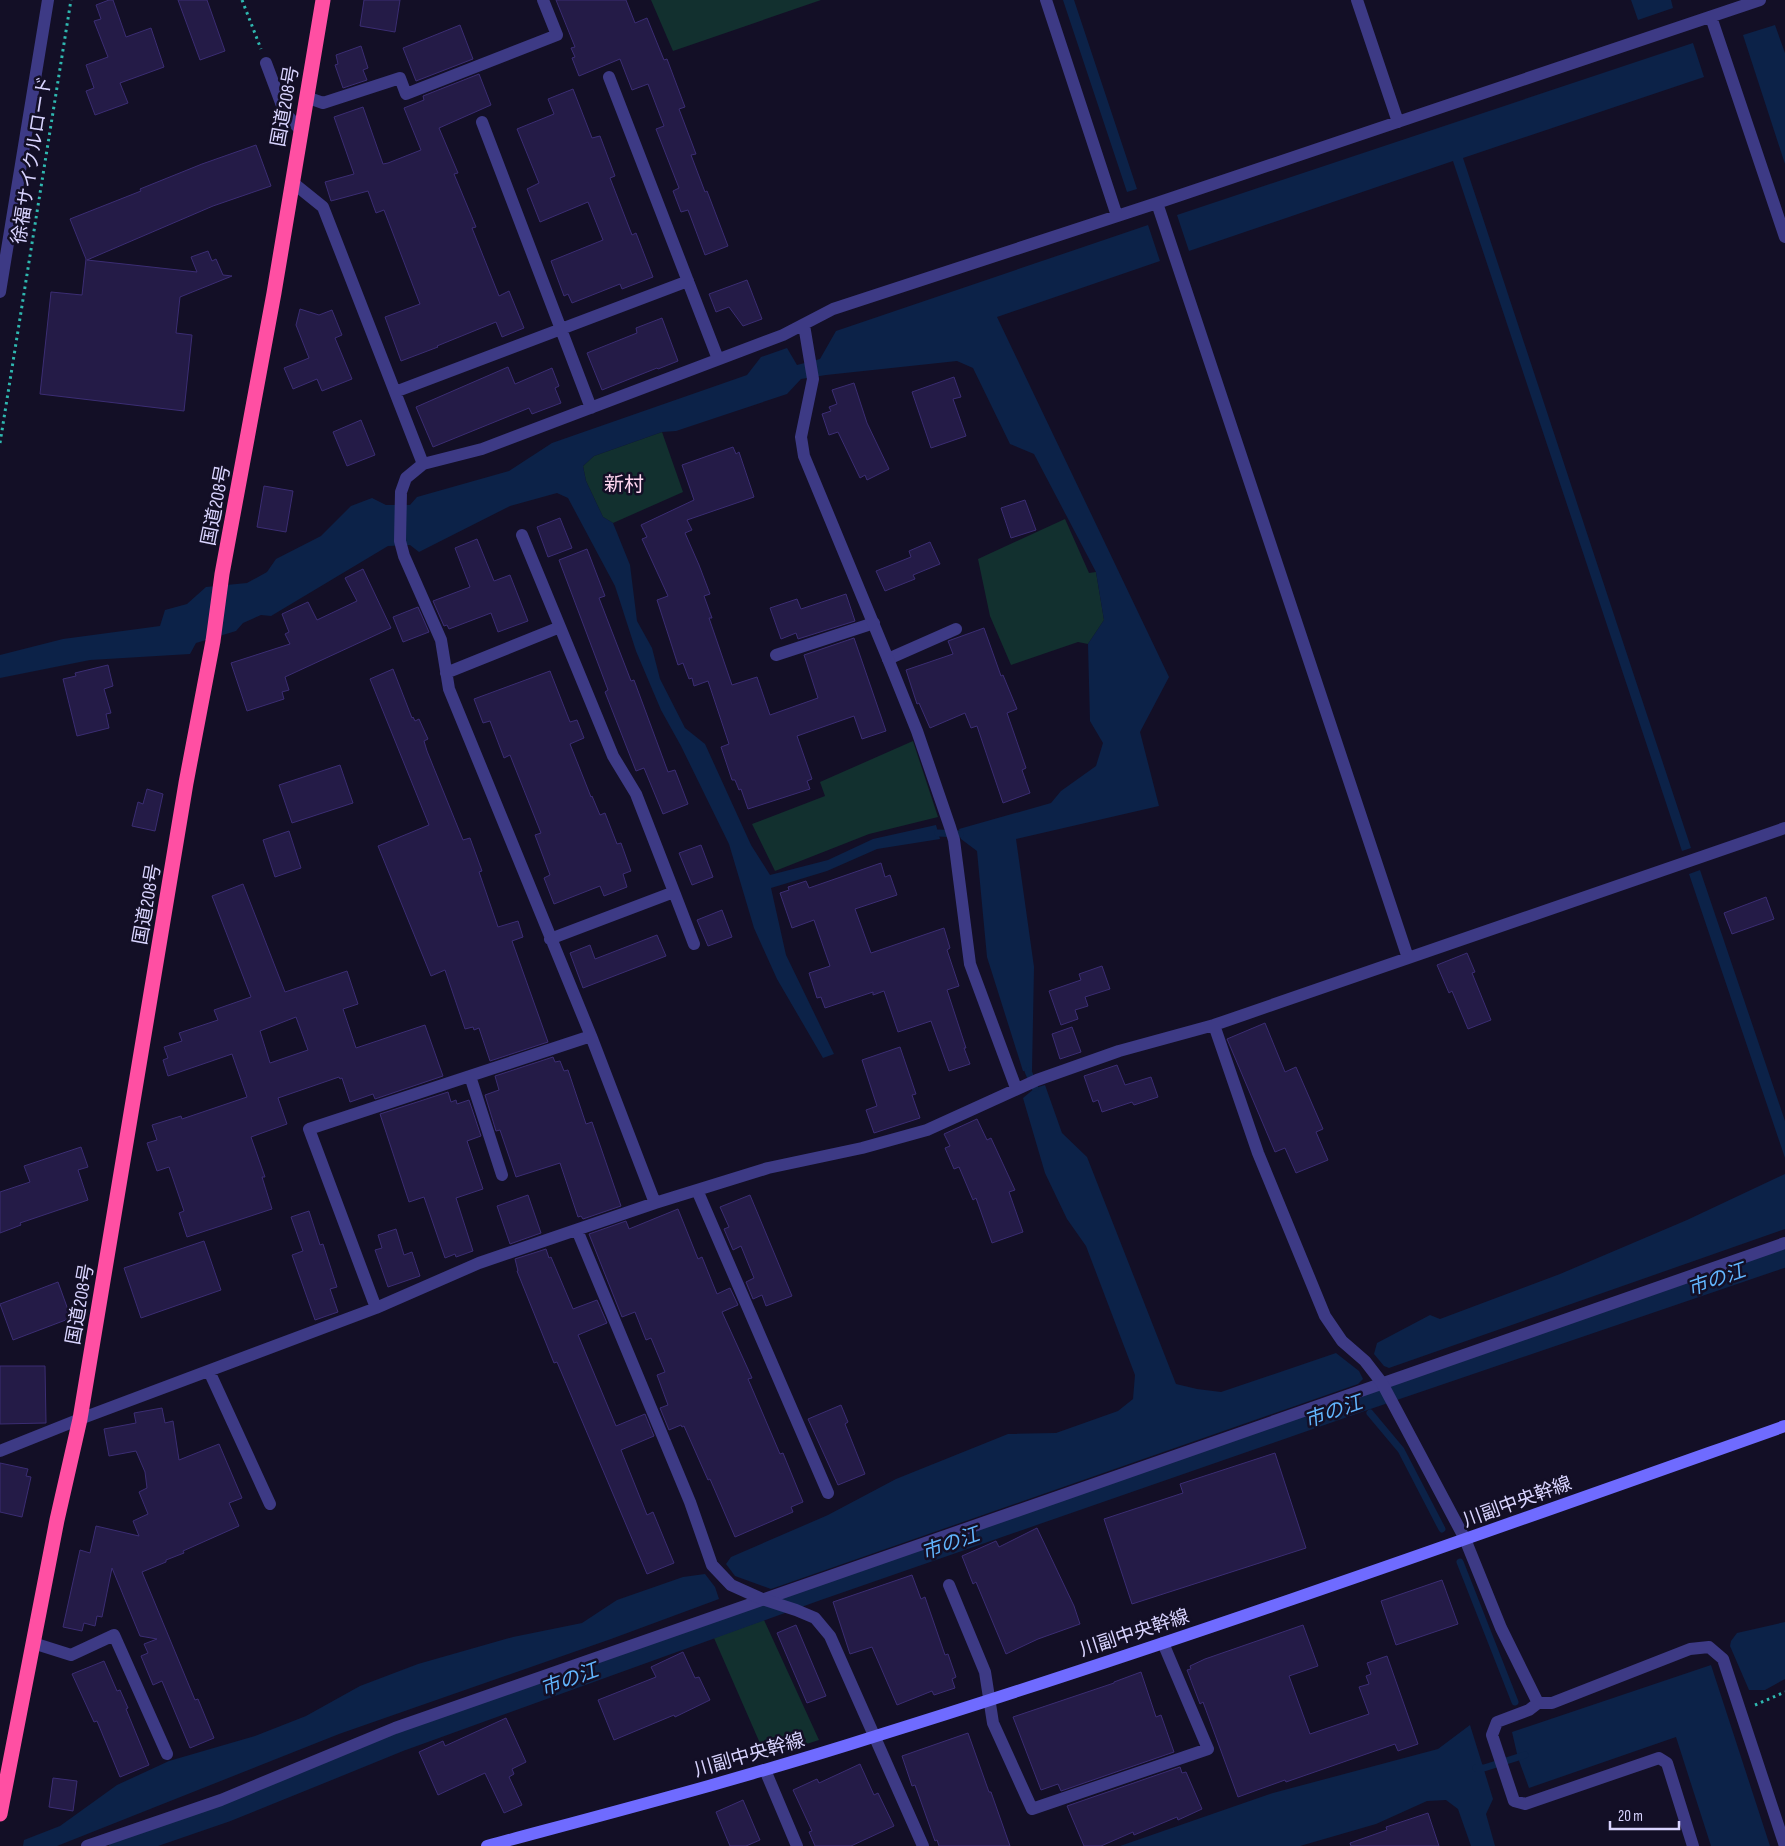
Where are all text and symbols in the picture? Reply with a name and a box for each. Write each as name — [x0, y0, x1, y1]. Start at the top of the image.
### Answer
street label: 国道208号 — [267, 64, 304, 148]
street label: 徐福サイクルロード — [8, 74, 57, 246]
street label: 国道208号 — [197, 463, 236, 548]
district label: 新村 — [604, 473, 644, 497]
street label: 国道208号 — [129, 862, 166, 946]
water label: 市の江 — [1684, 1258, 1750, 1301]
street label: 国道208号 — [62, 1262, 99, 1346]
water label: 市の江 — [1301, 1390, 1367, 1433]
street label: 川副中央幹線 — [1460, 1472, 1575, 1533]
water label: 市の江 — [918, 1522, 984, 1565]
street label: 川副中央幹線 — [1077, 1605, 1192, 1662]
water label: 市の江 — [537, 1658, 604, 1701]
street label: 川副中央幹線 — [691, 1729, 807, 1782]
scale bar — [1610, 1798, 1679, 1830]
text: 20 m — [1618, 1807, 1643, 1826]

